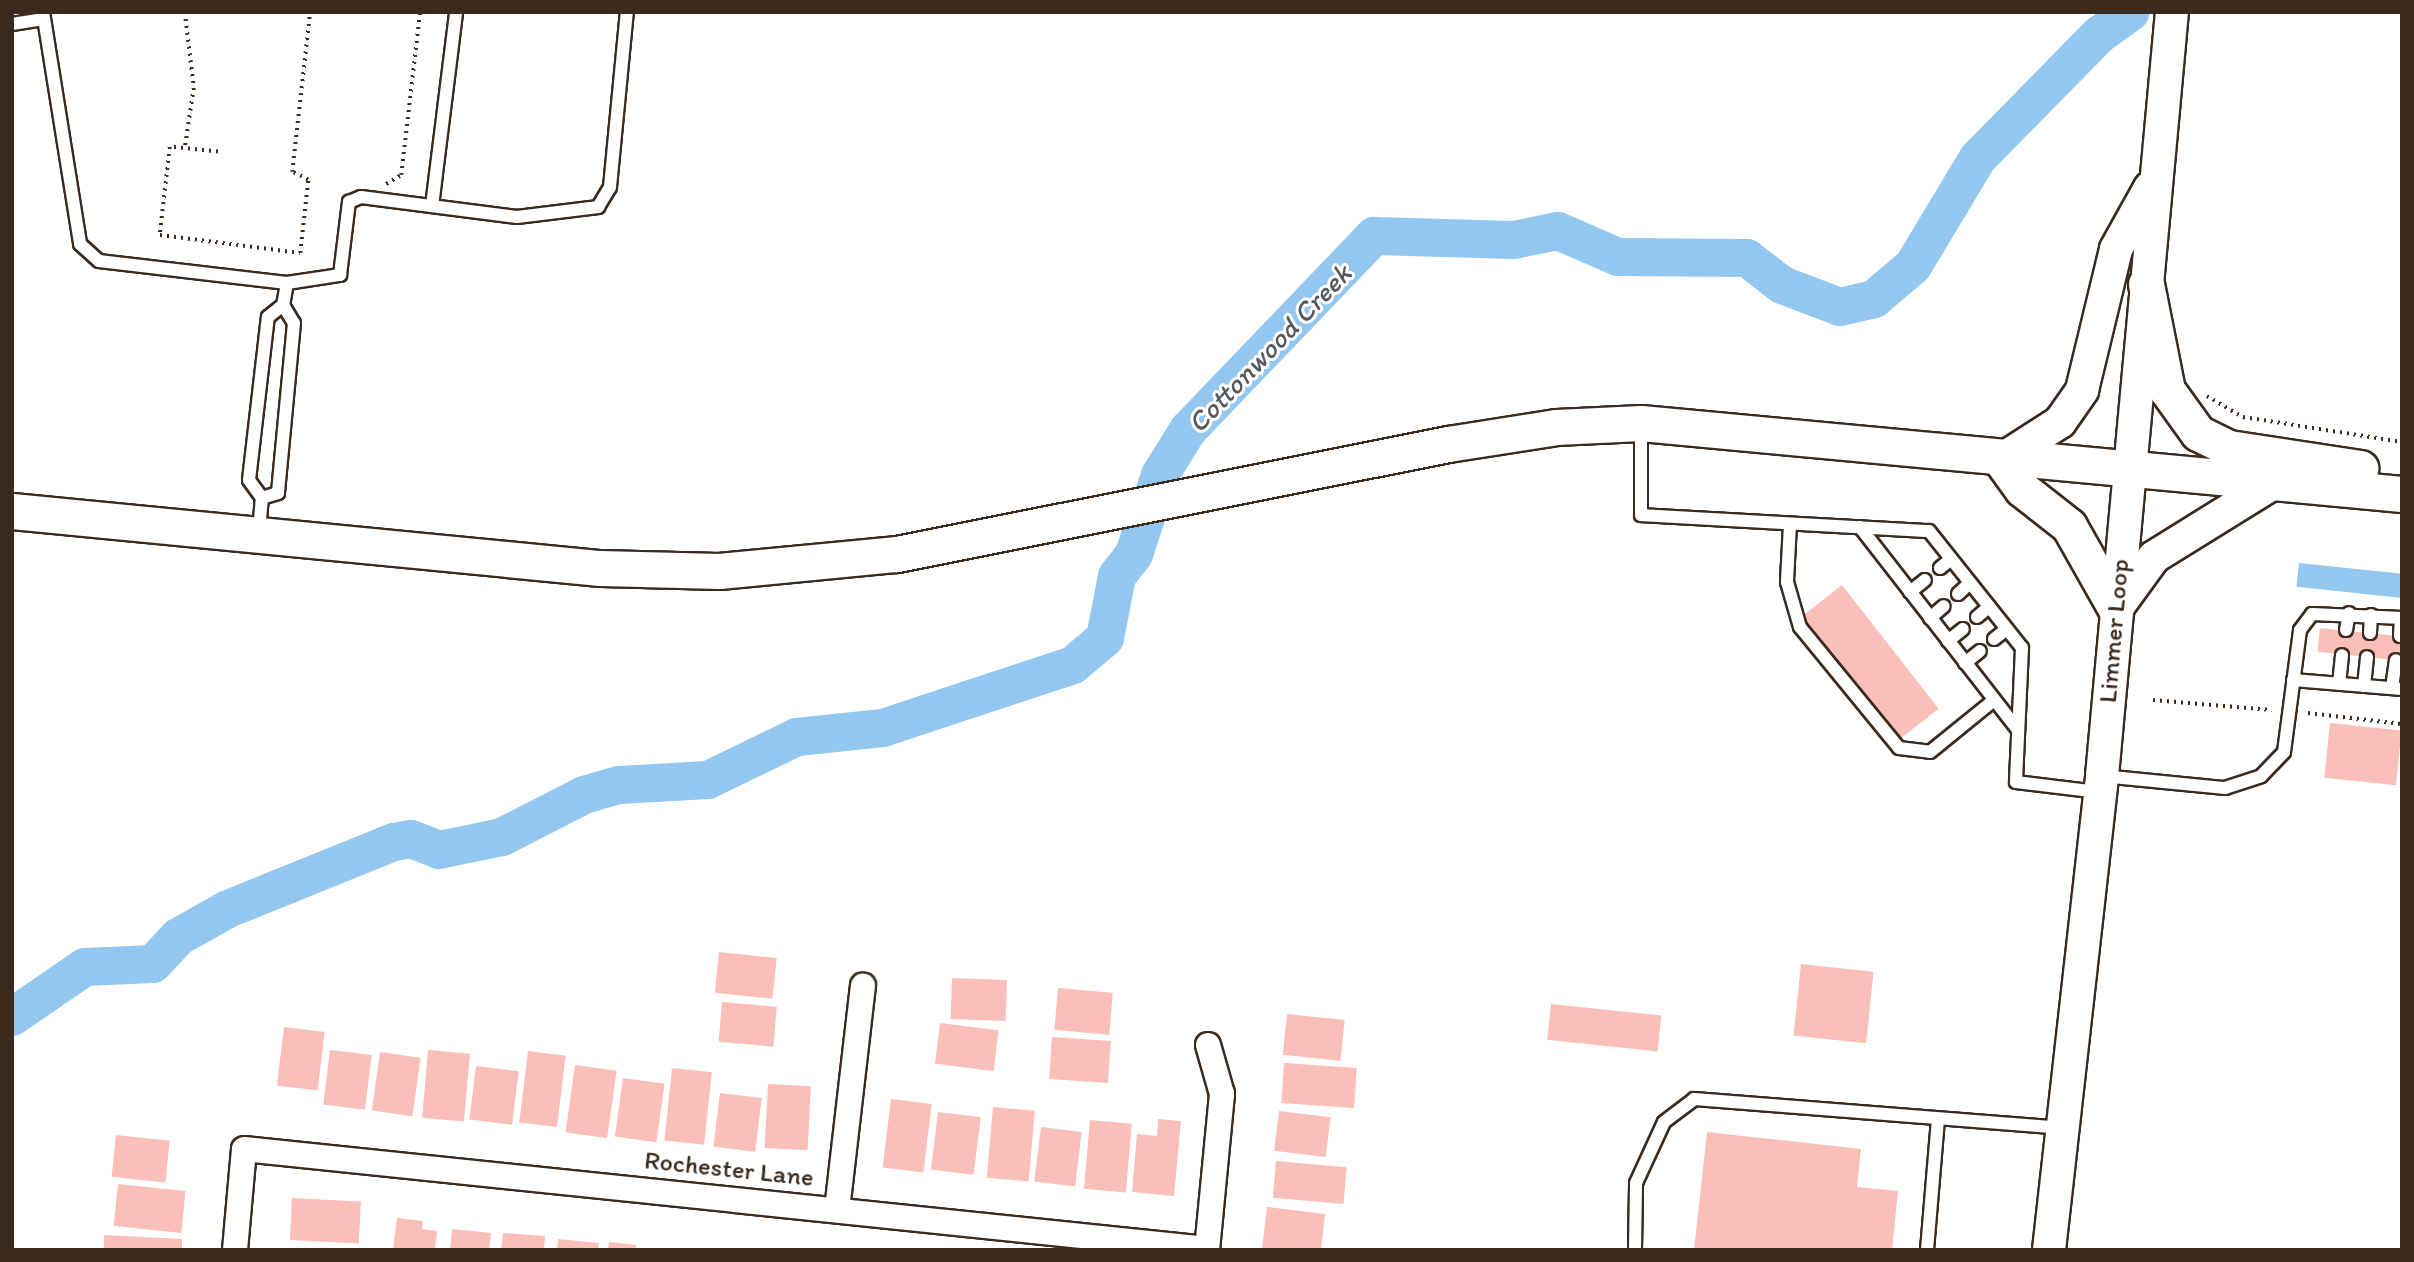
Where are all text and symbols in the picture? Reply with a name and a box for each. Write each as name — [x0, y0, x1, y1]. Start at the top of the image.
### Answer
water label: Cottonwood Creek — [1180, 257, 1358, 439]
street label: Limmer Loop — [2092, 558, 2136, 704]
street label: Rochester Lane — [643, 1145, 815, 1193]

